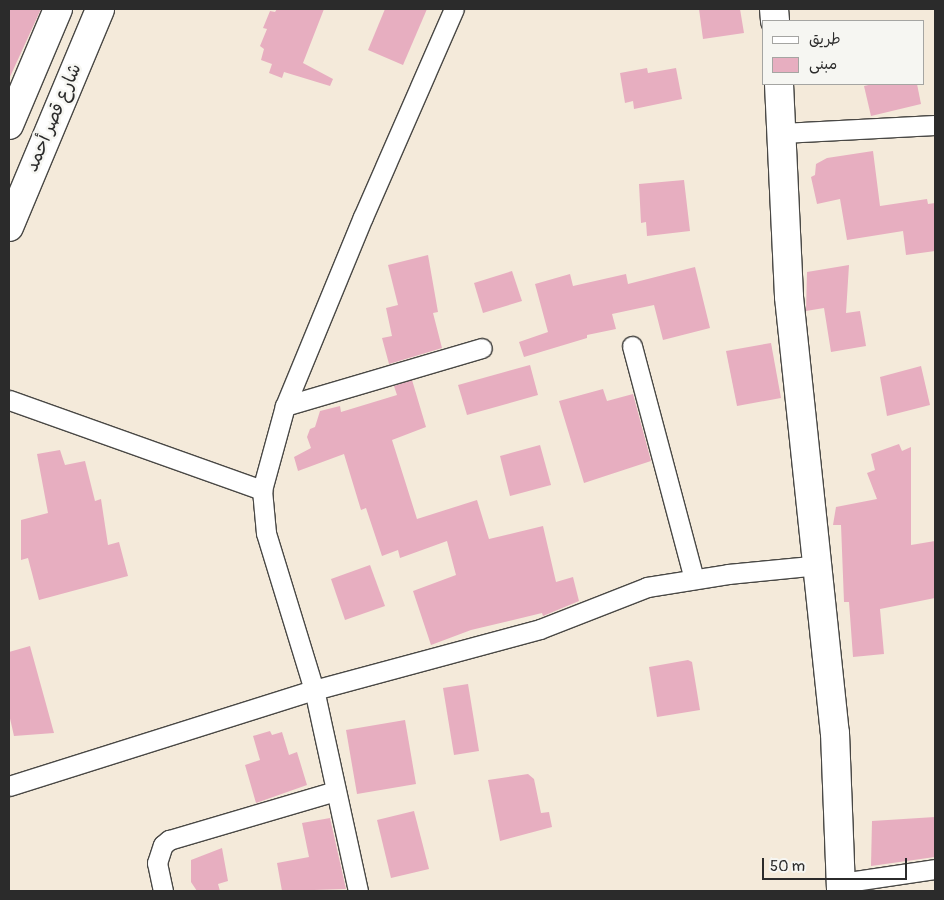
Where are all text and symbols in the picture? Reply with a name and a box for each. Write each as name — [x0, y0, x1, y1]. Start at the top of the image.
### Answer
legend — [762, 20, 924, 85]
text: طريق — [809, 30, 841, 49]
text: مبنى — [809, 55, 837, 74]
street label: شارع قصر أحمد — [22, 61, 86, 175]
scale bar — [764, 848, 909, 880]
text: 50 m — [770, 857, 805, 876]

